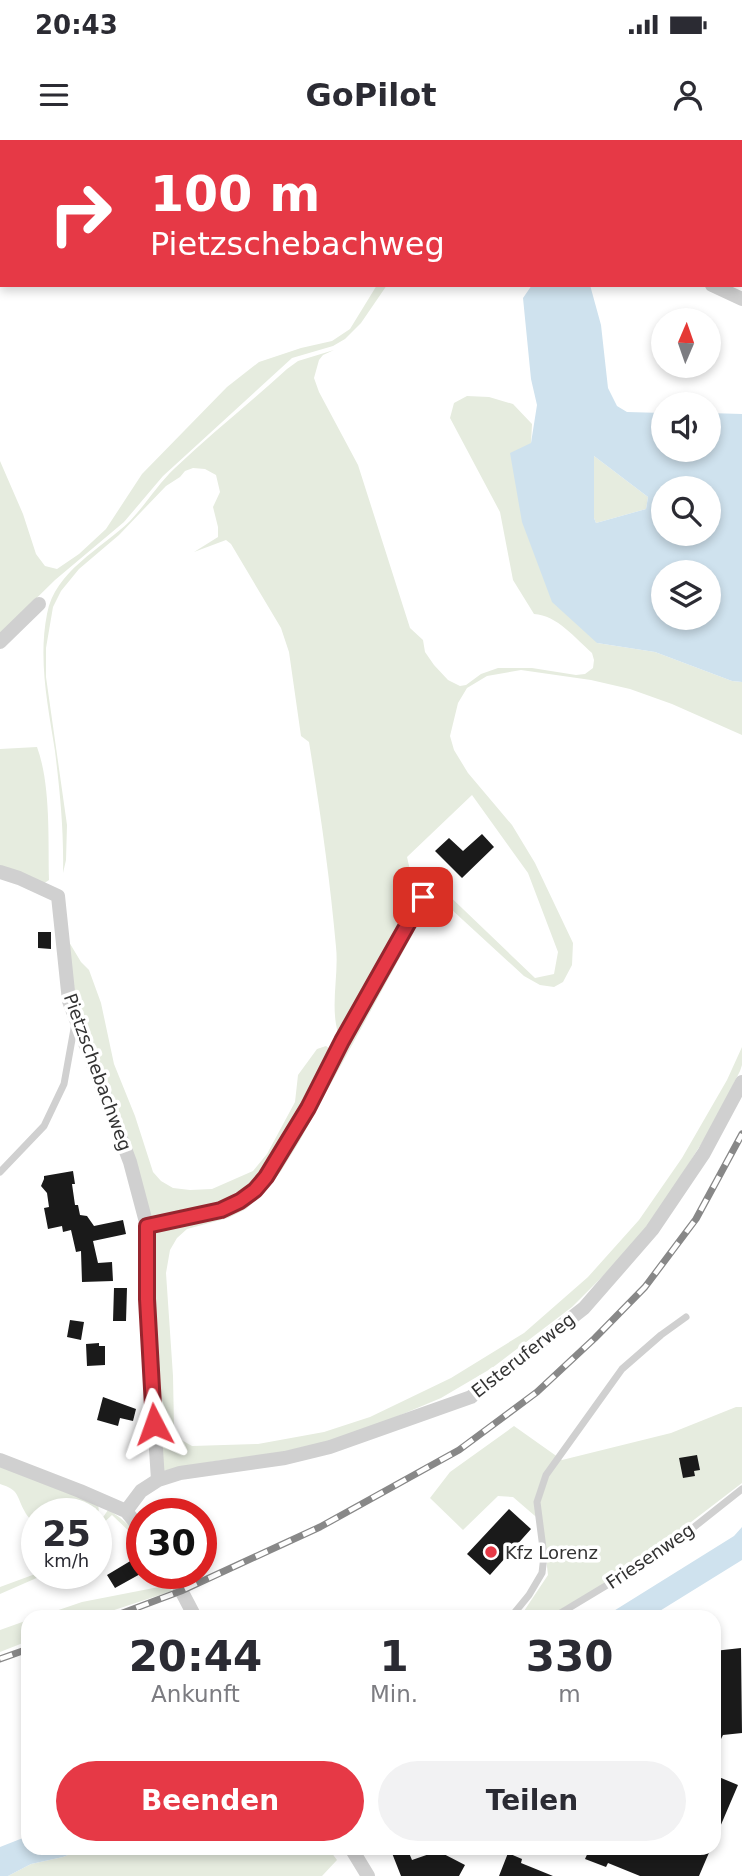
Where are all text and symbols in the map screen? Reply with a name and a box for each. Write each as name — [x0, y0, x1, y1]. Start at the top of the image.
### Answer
text: 20:43 — [35, 10, 118, 40]
icon: menu — [35, 76, 73, 114]
text: GoPilot — [306, 76, 436, 114]
icon: person — [669, 76, 707, 114]
text: 100 m — [150, 166, 320, 223]
icon: right — [35, 168, 126, 259]
text: Pietzschebachweg — [150, 225, 445, 263]
north arrow — [651, 308, 721, 378]
map controls — [651, 308, 721, 630]
button: sound — [651, 392, 721, 462]
button: search — [651, 476, 721, 546]
button: layers — [651, 560, 721, 630]
pin — [393, 867, 453, 927]
icon: arrive — [404, 878, 442, 916]
street label: Pietzschebachweg — [60, 991, 136, 1153]
street label: Elsteruferweg — [467, 1308, 579, 1402]
position arrow — [117, 1387, 191, 1461]
speed limit sign: 30 — [126, 1498, 217, 1589]
text: 25 — [42, 1514, 91, 1554]
street label: Friesenweg — [602, 1519, 698, 1593]
place label: Kfz Lorenz — [505, 1542, 598, 1563]
marker: Kfz Lorenz — [483, 1544, 499, 1560]
text: km/h — [44, 1550, 89, 1571]
text: 20:44 — [129, 1632, 262, 1681]
text: 1 — [379, 1632, 409, 1681]
text: 330 — [526, 1632, 613, 1681]
text: Ankunft — [151, 1681, 240, 1707]
text: Min. — [370, 1681, 418, 1707]
text: m — [558, 1681, 581, 1707]
button: Beenden — [56, 1761, 364, 1841]
button: Teilen — [378, 1761, 686, 1841]

